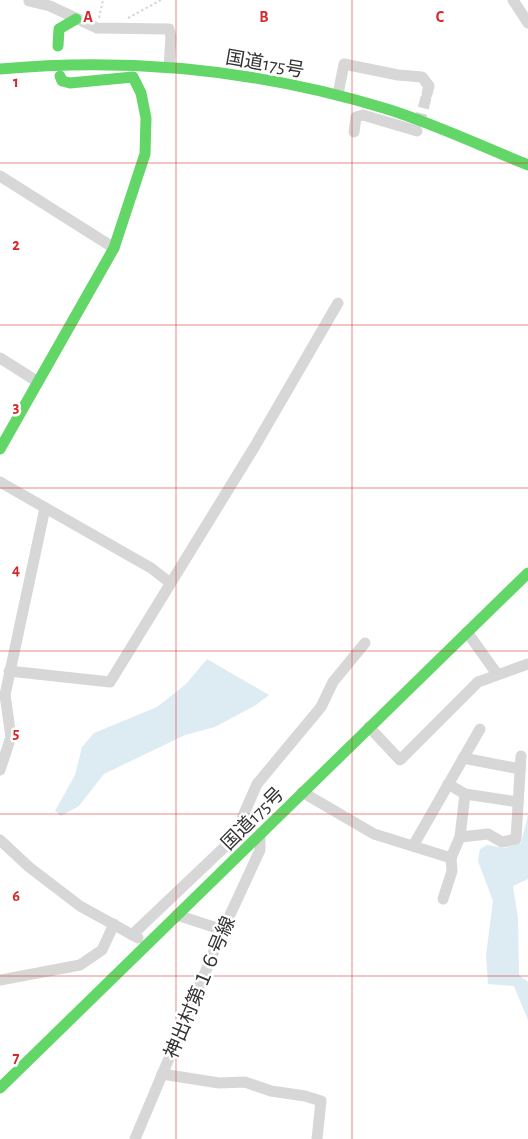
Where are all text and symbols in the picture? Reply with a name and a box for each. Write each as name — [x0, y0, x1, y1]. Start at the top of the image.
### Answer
text: A — [83, 9, 93, 25]
text: B — [259, 9, 269, 25]
text: C — [436, 9, 445, 25]
street label: 国道175号 — [224, 47, 306, 81]
text: 1 — [13, 74, 19, 90]
text: 2 — [12, 237, 20, 253]
text: 3 — [13, 399, 20, 415]
text: 4 — [12, 562, 20, 578]
text: 5 — [13, 725, 20, 741]
street label: 国道175号 — [218, 784, 288, 854]
text: 6 — [12, 888, 20, 904]
street label: 神出村第１６号線 — [160, 913, 239, 1061]
text: 7 — [13, 1050, 20, 1066]

